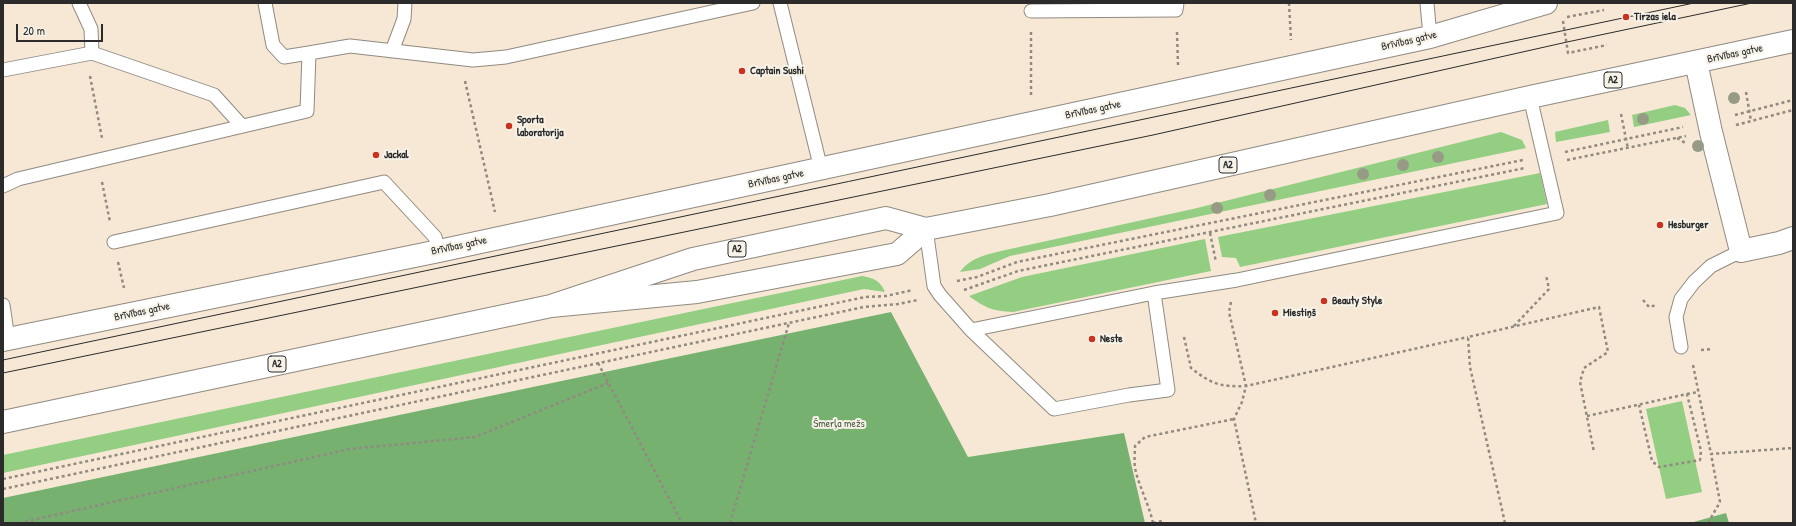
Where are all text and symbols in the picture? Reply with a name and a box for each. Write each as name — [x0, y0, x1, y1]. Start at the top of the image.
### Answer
place label: Tirzas iela — [1634, 10, 1676, 24]
marker: Tirzas iela — [1621, 12, 1631, 22]
scale bar — [18, 16, 105, 42]
text: 20 m — [23, 22, 45, 39]
street label: Brīvības gatve — [1380, 28, 1438, 54]
street label: Brīvības gatve — [1706, 42, 1764, 66]
place label: Captain Sushi — [750, 64, 804, 78]
marker: Captain Sushi — [737, 66, 747, 76]
road number: A2 — [1604, 72, 1622, 88]
street label: Brīvības gatve — [1064, 98, 1122, 122]
place label: Sporta laboratorija — [517, 113, 564, 139]
marker: Sporta laboratorija — [504, 121, 514, 131]
place label: Jackal — [384, 148, 408, 162]
marker: Jackal — [371, 150, 381, 160]
road number: A2 — [1219, 157, 1237, 173]
street label: Brīvības gatve — [747, 167, 805, 191]
place label: Hesburger — [1668, 218, 1708, 232]
marker: Hesburger — [1655, 220, 1665, 230]
street label: Brīvības gatve — [430, 234, 488, 258]
road number: A2 — [728, 241, 746, 257]
place label: Beauty Style — [1332, 294, 1382, 308]
marker: Beauty Style — [1319, 296, 1329, 306]
street label: Brīvības gatve — [113, 300, 171, 324]
place label: Miestiņš — [1283, 306, 1316, 320]
marker: Miestiņš — [1270, 308, 1280, 318]
place label: Neste — [1100, 332, 1123, 346]
marker: Neste — [1087, 334, 1097, 344]
road number: A2 — [268, 356, 286, 372]
park label: Šmerļa mežs — [813, 417, 865, 431]

